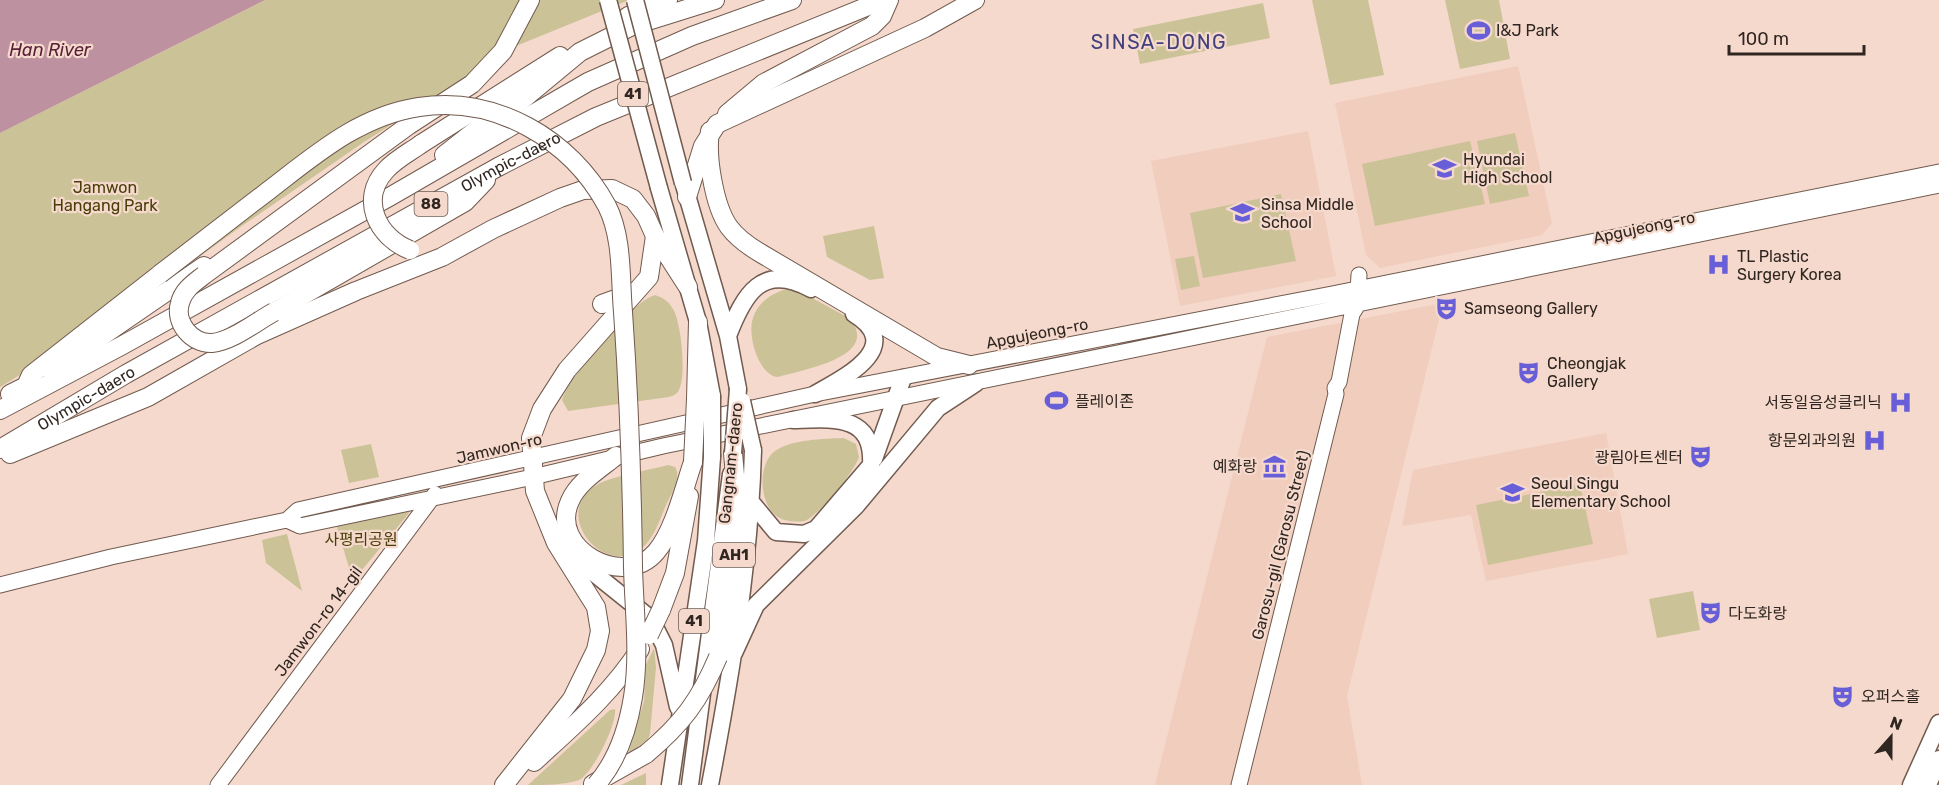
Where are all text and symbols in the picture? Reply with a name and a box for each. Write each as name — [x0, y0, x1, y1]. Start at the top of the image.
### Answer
sports icon: I&J Park — [1465, 17, 1491, 43]
scale bar — [1729, 18, 1864, 56]
place label: I&J Park — [1496, 21, 1560, 40]
text: 100 m — [1738, 28, 1789, 50]
district label: SINSA-DONG — [1091, 30, 1227, 54]
water label: Han River — [9, 39, 92, 61]
road number: 41 — [618, 82, 648, 106]
street label: Olympic-daero — [457, 128, 564, 196]
place label: Hyundai High School — [1463, 150, 1552, 187]
school or university icon: Hyundai High School — [1432, 155, 1458, 181]
park label: Jamwon Hangang Park — [53, 178, 158, 215]
road number: 88 — [414, 192, 448, 216]
place label: Sinsa Middle School — [1261, 195, 1354, 232]
school or university icon: Sinsa Middle School — [1230, 200, 1256, 226]
street label: Apgujeong-ro — [1591, 207, 1697, 248]
place label: TL Plastic Surgery Korea — [1737, 247, 1841, 284]
hospital icon: TL Plastic Surgery Korea — [1706, 252, 1732, 278]
theatre icon: Samseong Gallery — [1433, 295, 1459, 321]
place label: Samseong Gallery — [1464, 299, 1598, 318]
street label: Apgujeong-ro — [984, 314, 1090, 353]
place label: Cheongjak Gallery — [1547, 354, 1627, 391]
theatre icon: Cheongjak Gallery — [1516, 359, 1542, 385]
street label: Olympic-daero — [34, 362, 138, 435]
sports icon: 플레이존 — [1044, 388, 1070, 414]
hospital icon: 서동일음성클리닉 — [1887, 389, 1913, 415]
place label: 플레이존 — [1075, 392, 1134, 411]
place label: 서동일음성클리닉 — [1764, 393, 1882, 412]
street label: Gangnam-daero — [715, 401, 746, 525]
hospital icon: 항문외과의원 — [1861, 427, 1887, 453]
street label: Jamwon-ro — [454, 429, 544, 468]
place label: 항문외과의원 — [1768, 431, 1856, 450]
theatre icon: 광림아트센터 — [1688, 444, 1714, 470]
street label: Garosu-gil (Garosu Street) — [1248, 448, 1313, 642]
place label: 광림아트센터 — [1595, 448, 1683, 467]
museum icon: 예화랑 — [1262, 453, 1288, 479]
place label: 예화랑 — [1213, 457, 1257, 476]
place label: Seoul Singu Elementary School — [1531, 474, 1671, 511]
school or university icon: Seoul Singu Elementary School — [1500, 479, 1526, 505]
park label: 사평리공원 — [324, 530, 398, 549]
road number: AH1 — [713, 543, 755, 567]
street label: Jamwon-ro 14-gil — [271, 562, 366, 680]
theatre icon: 다도화랑 — [1697, 600, 1723, 626]
place label: 다도화랑 — [1728, 604, 1787, 623]
road number: 41 — [679, 609, 709, 633]
theatre icon: 오퍼스홀 — [1830, 683, 1856, 709]
place label: 오퍼스홀 — [1861, 687, 1920, 706]
north arrow — [1861, 707, 1921, 767]
text: N — [1887, 713, 1905, 734]

